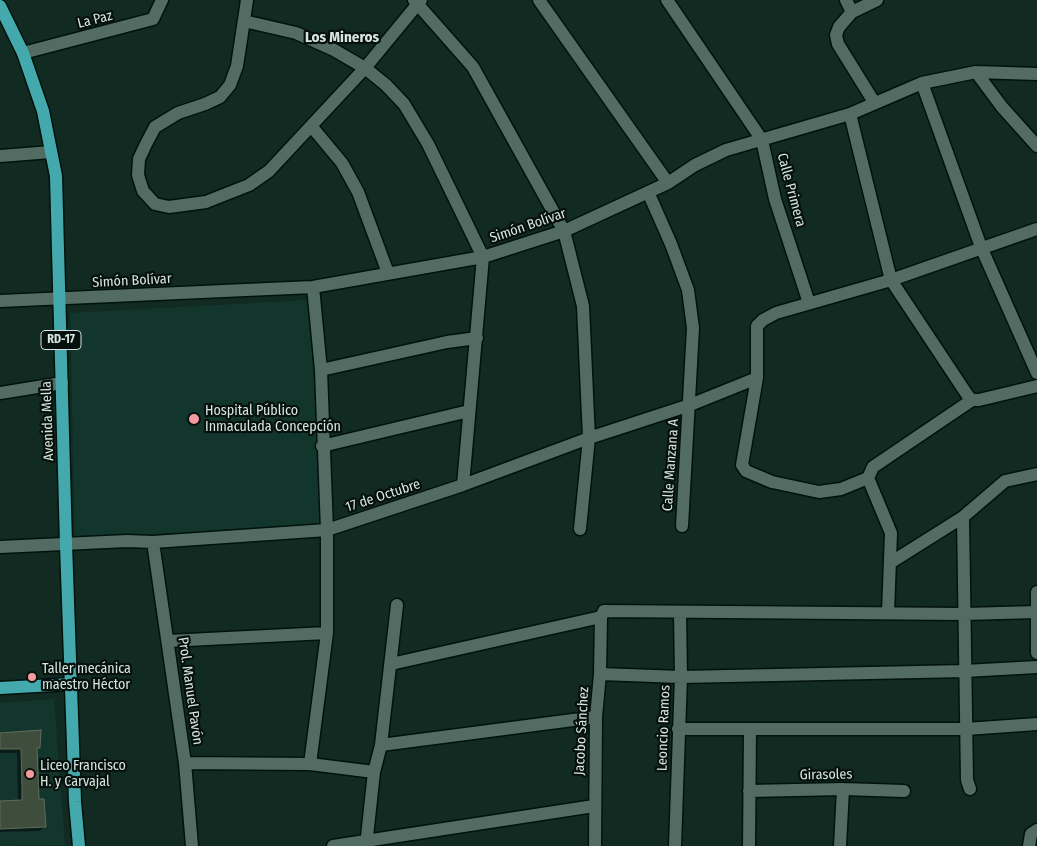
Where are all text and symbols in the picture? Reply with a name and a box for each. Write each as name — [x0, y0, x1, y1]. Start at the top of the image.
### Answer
street label: La Paz — [76, 8, 114, 32]
district label: Los Mineros — [305, 29, 379, 47]
street label: Calle Primera — [773, 151, 809, 229]
street label: Simón Bolívar — [488, 205, 568, 247]
street label: Simón Bolívar — [92, 271, 172, 291]
road number: RD-17 — [41, 330, 81, 350]
street label: Avenida Mella — [38, 381, 58, 461]
place label: Hospital Público Inmaculada Concepción — [205, 403, 341, 436]
marker: Hospital Público Inmaculada Concepción — [187, 412, 201, 426]
street label: Calle Manzana A — [659, 418, 683, 512]
street label: 17 de Octubre — [343, 476, 423, 516]
street label: Prol. Manuel Pavón — [174, 636, 206, 746]
place label: Taller mecánica maestro Héctor — [42, 661, 131, 694]
marker: Taller mecánica maestro Héctor — [26, 671, 38, 683]
street label: Leoncio Ramos — [654, 685, 674, 771]
street label: Jacobo Sánchez — [571, 686, 593, 776]
place label: Liceo Francisco H. y Carvajal — [40, 758, 126, 790]
street label: Girasoles — [800, 766, 852, 784]
marker: Liceo Francisco H. y Carvajal — [24, 768, 36, 780]

